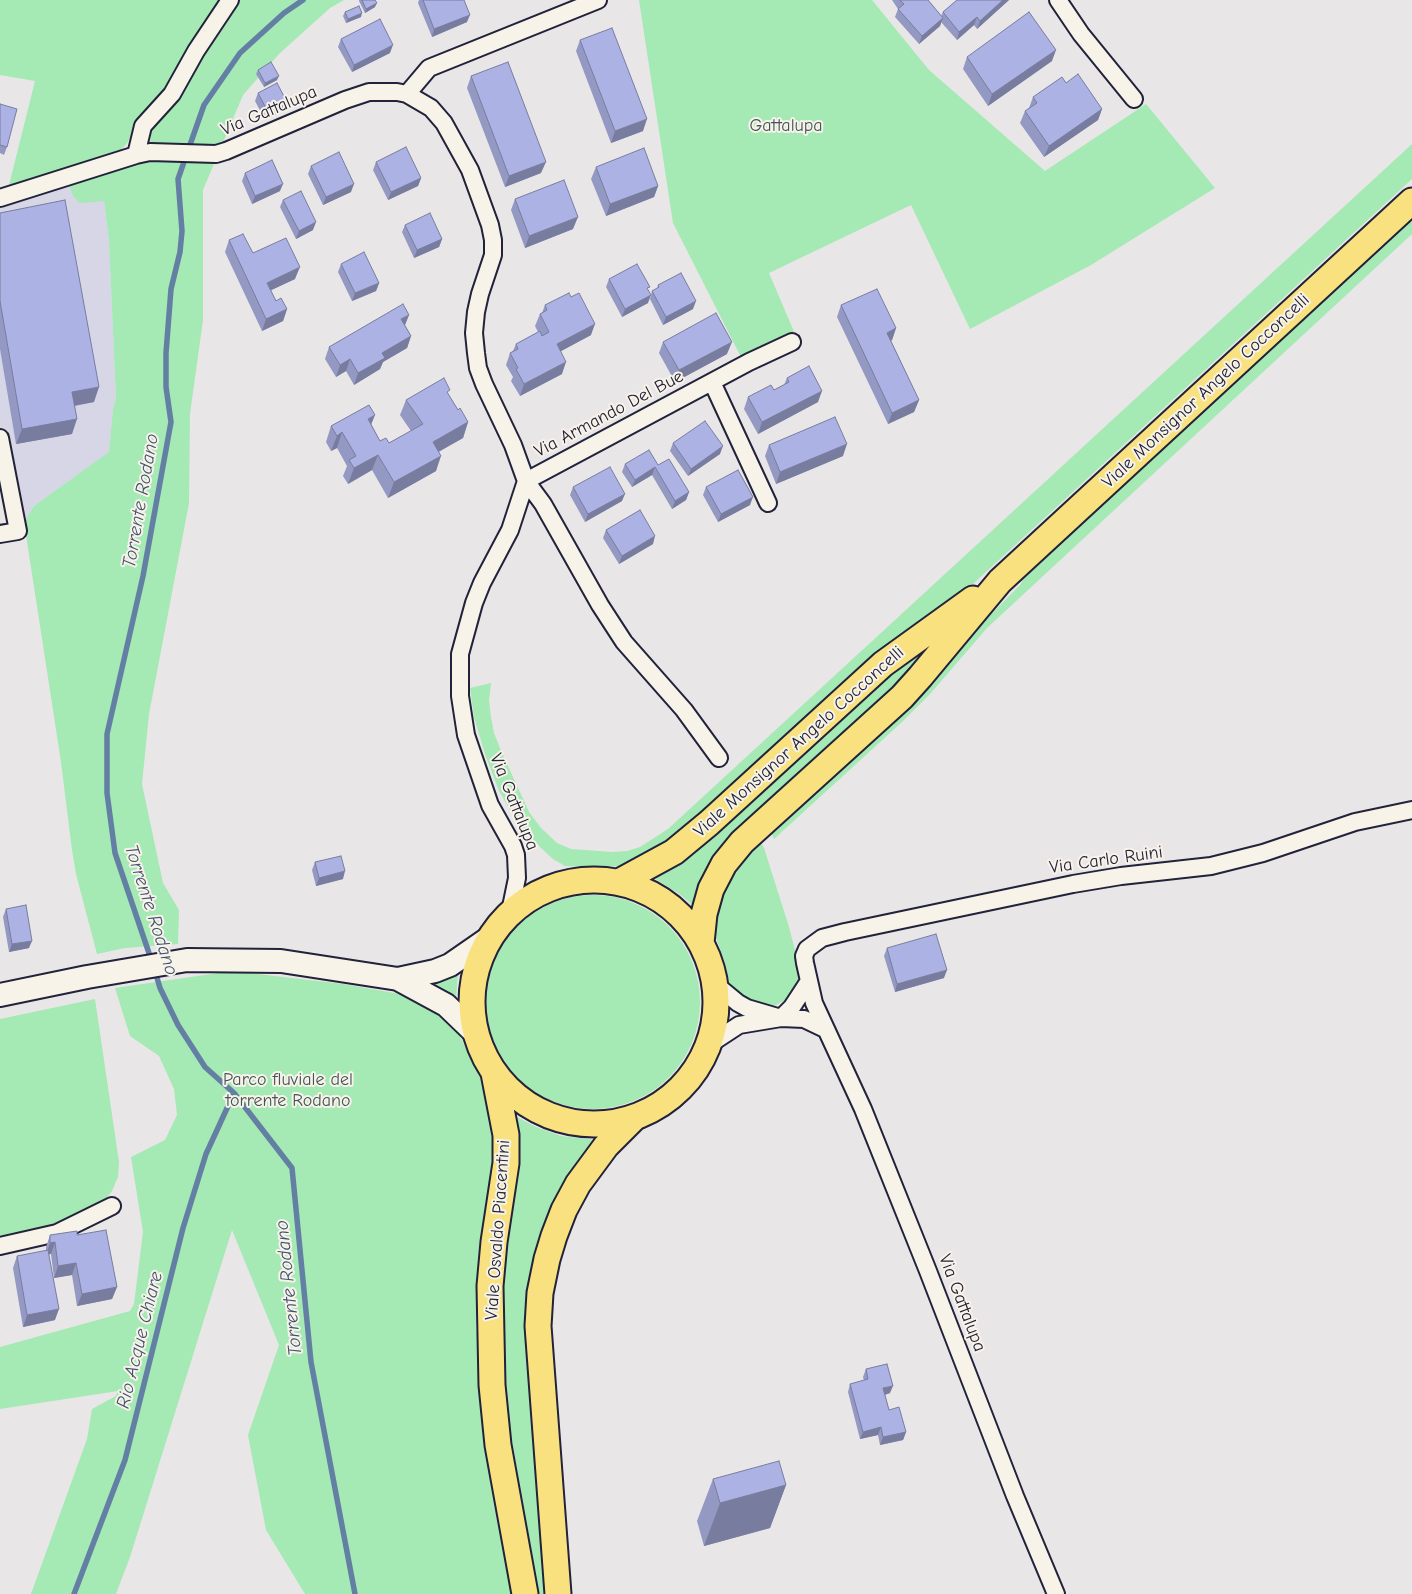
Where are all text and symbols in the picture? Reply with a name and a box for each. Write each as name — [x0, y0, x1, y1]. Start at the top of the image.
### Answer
street label: Via Gattalupa — [218, 81, 320, 141]
park label: Gattalupa — [749, 115, 823, 137]
street label: Viale Monsignor Angelo Cocconcelli — [1098, 289, 1314, 493]
street label: Via Armando Del Bue — [531, 366, 687, 462]
water label: Torrente Rodano — [118, 432, 164, 570]
street label: Viale Monsignor Angelo Cocconcelli — [689, 642, 909, 842]
street label: Via Gattalupa — [485, 751, 543, 853]
street label: Via Carlo Ruini — [1048, 841, 1164, 879]
water label: Torrente Rodano — [119, 842, 183, 978]
park label: Parco fluviale del torrente Rodano — [223, 1069, 353, 1112]
street label: Viale Osvaldo Piacentini — [481, 1139, 515, 1321]
water label: Torrente Rodano — [271, 1219, 307, 1357]
street label: Via Gattalupa — [934, 1251, 990, 1355]
water label: Rio Acque Chiare — [112, 1269, 168, 1411]

